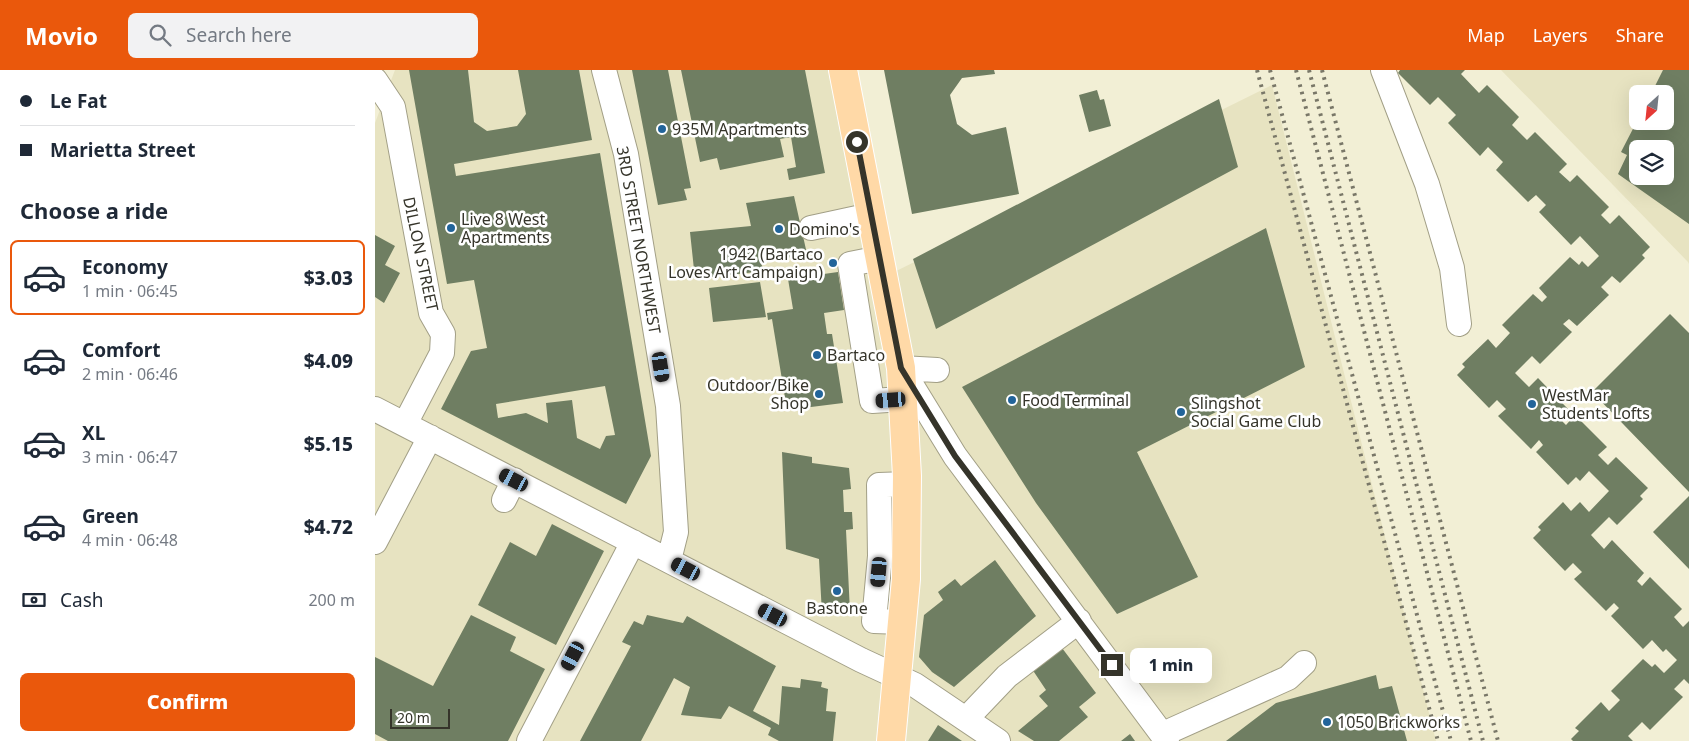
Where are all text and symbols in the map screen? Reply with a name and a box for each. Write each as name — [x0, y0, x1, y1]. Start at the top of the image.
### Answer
search box — [128, 13, 478, 58]
text: Movio — [25, 19, 98, 52]
icon: search — [146, 21, 174, 49]
text: Search here — [186, 22, 292, 48]
text: Map — [1467, 23, 1505, 47]
text: Layers — [1533, 23, 1588, 47]
text: Share — [1616, 23, 1664, 47]
north arrow — [1629, 85, 1674, 130]
map controls — [1629, 85, 1674, 185]
text: Le Fat — [50, 88, 107, 114]
place label: 935M Apartments — [672, 118, 807, 140]
marker: 935M Apartments — [656, 123, 668, 135]
route start — [846, 131, 868, 153]
text: Marietta Street — [50, 137, 195, 163]
button: layers — [1629, 140, 1674, 185]
street label: 3RD STREET NORTHWEST — [612, 144, 666, 336]
text: Choose a ride — [20, 195, 168, 225]
street label: DILLON STREET — [398, 195, 444, 313]
place label: Live 8 West Apartments — [461, 208, 550, 248]
place label: Domino's — [789, 218, 860, 240]
marker: Live 8 West Apartments — [445, 222, 457, 234]
marker: Domino's — [773, 223, 785, 235]
place label: 1942 (Bartaco Loves Art Campaign) — [668, 243, 823, 283]
text: Economy — [82, 254, 168, 280]
icon: car — [22, 255, 67, 300]
marker: 1942 (Bartaco Loves Art Campaign) — [827, 257, 839, 269]
text: $3.03 — [304, 265, 353, 291]
text: 1 min · 06:45 — [82, 280, 178, 302]
text: Comfort — [82, 337, 161, 363]
icon: car — [22, 338, 67, 383]
place label: Bartaco — [827, 344, 885, 366]
text: $4.09 — [304, 348, 353, 374]
marker: Bartaco — [811, 349, 823, 361]
car — [651, 351, 670, 383]
text: 2 min · 06:46 — [82, 363, 178, 385]
place label: Outdoor/Bike Shop — [707, 374, 809, 414]
place label: WestMar Students Lofts — [1542, 384, 1650, 424]
marker: Outdoor/Bike Shop — [813, 388, 825, 400]
place label: Food Terminal — [1022, 389, 1129, 411]
car — [875, 391, 906, 409]
place label: Slingshot Social Game Club — [1191, 392, 1321, 432]
marker: Food Terminal — [1006, 394, 1018, 406]
marker: WestMar Students Lofts — [1526, 398, 1538, 410]
marker: Slingshot Social Game Club — [1175, 406, 1187, 418]
text: XL — [82, 420, 105, 446]
icon: car — [22, 421, 67, 466]
text: $5.15 — [304, 431, 353, 457]
text: 3 min · 06:47 — [82, 446, 178, 468]
car — [497, 467, 530, 493]
text: Green — [82, 503, 139, 529]
icon: car — [22, 504, 67, 549]
text: $4.72 — [304, 514, 353, 540]
text: 4 min · 06:48 — [82, 529, 178, 551]
car — [669, 556, 702, 582]
car — [870, 556, 887, 588]
marker: Bastone — [831, 585, 843, 597]
icon: cash — [20, 586, 48, 614]
text: Cash — [60, 587, 104, 613]
text: 200 m — [308, 589, 355, 611]
place label: Bastone — [806, 597, 868, 619]
car — [756, 602, 789, 628]
car — [559, 639, 586, 673]
callout: 1 min — [1129, 648, 1212, 682]
route end — [1101, 654, 1123, 676]
text: 1 min — [1149, 654, 1193, 676]
button: Confirm — [20, 673, 355, 731]
scale bar — [390, 706, 450, 729]
text: 20 m — [397, 708, 430, 727]
place label: 1050 Brickworks — [1337, 711, 1460, 733]
marker: 1050 Brickworks — [1321, 716, 1333, 728]

